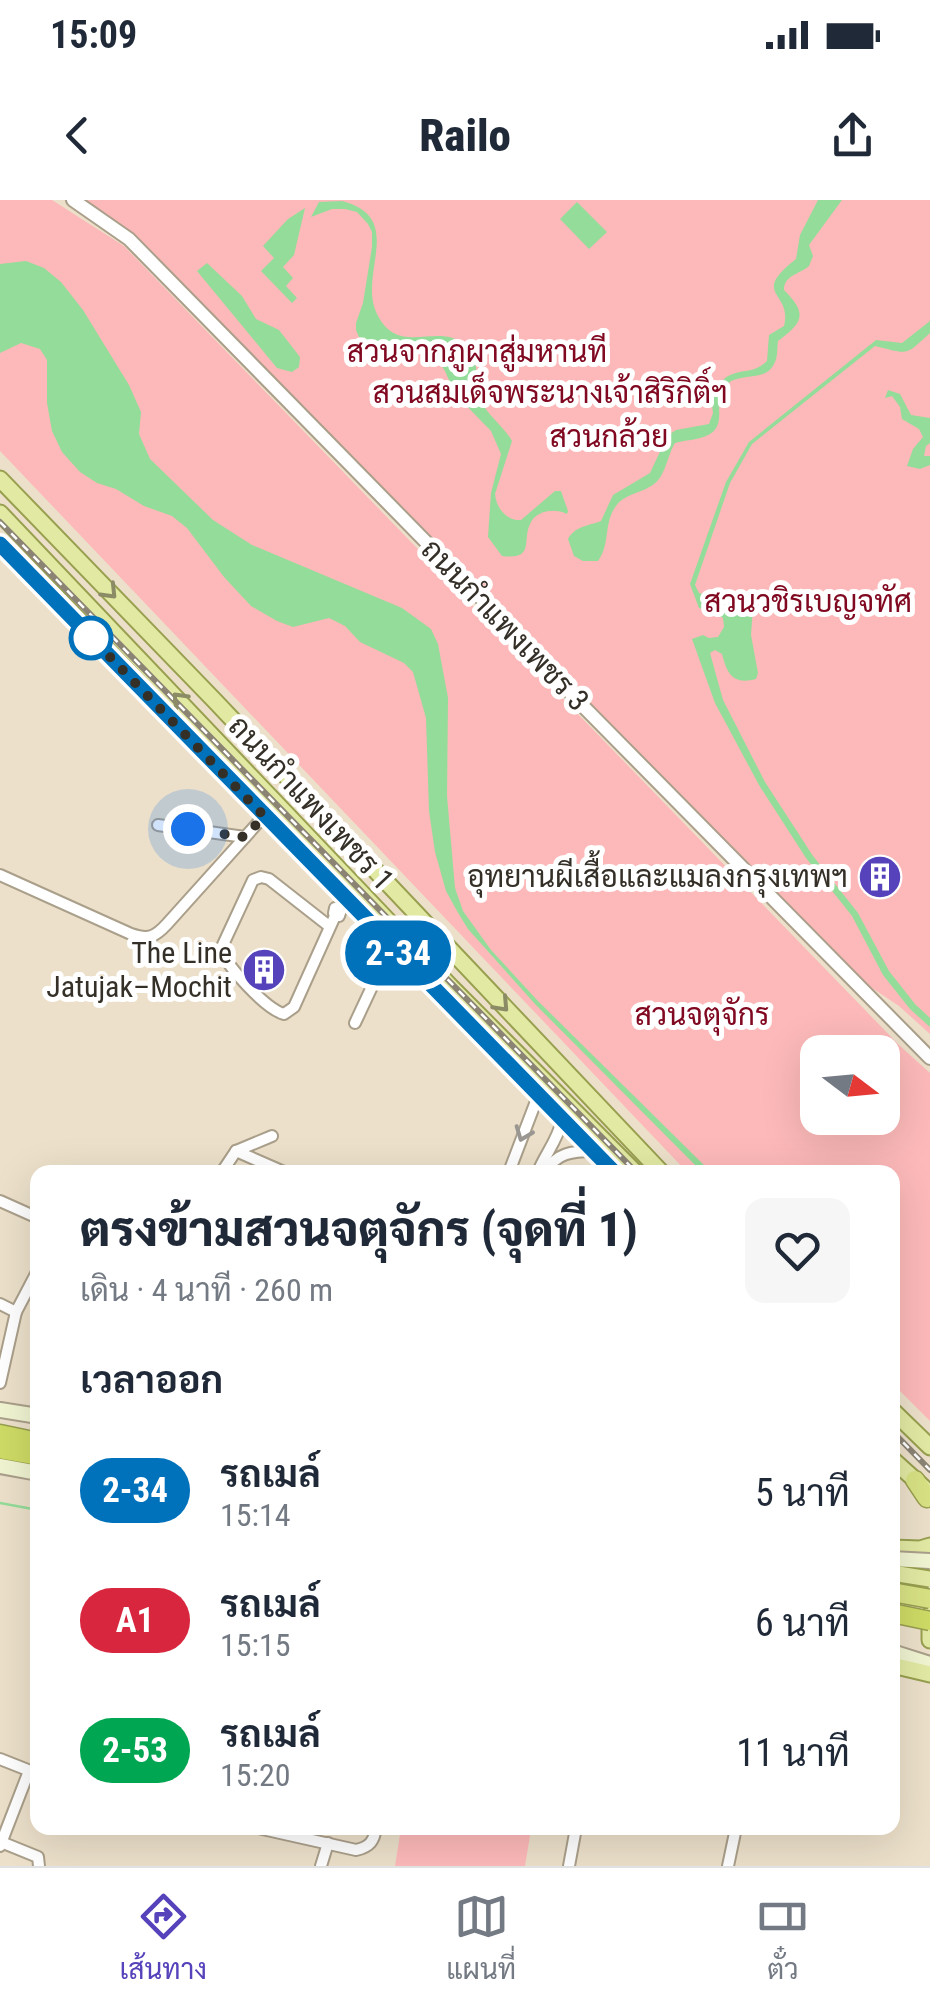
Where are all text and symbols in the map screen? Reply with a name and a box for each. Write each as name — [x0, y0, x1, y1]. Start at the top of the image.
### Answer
text: 15:09 — [50, 13, 137, 57]
icon: back — [50, 108, 105, 163]
icon: share — [825, 108, 880, 163]
text: Railo — [419, 109, 511, 162]
park label: สวนจากภูผาสู่มหานที — [347, 333, 607, 372]
park label: สวนสมเด็จพระนางเจ้าสิริกิติ์ฯ — [372, 366, 728, 410]
park label: สวนกล้วย — [549, 416, 669, 454]
street label: ถนนกำแพงเพชร 3 — [414, 531, 596, 718]
one-way arrow — [98, 580, 116, 598]
park label: สวนวชิรเบญจทัศ — [704, 583, 912, 620]
unlabelled marker — [70, 617, 112, 659]
one-way arrow — [173, 692, 191, 710]
street label: ถนนกำแพงเพชร 1 — [222, 708, 401, 897]
your location — [163, 804, 213, 854]
place label: อุทยานผีเสื้อและแมลงกรุงเทพฯ — [467, 850, 848, 898]
building icon: อุทยานผีเสื้อและแมลงกรุงเทพฯ — [857, 854, 903, 900]
line badge: 2-34 — [328, 920, 468, 986]
text: 2-34 — [365, 933, 431, 974]
place label: The Line Jatujak–Mochit — [46, 935, 232, 1004]
building icon: The Line Jatujak–Mochit — [241, 947, 287, 993]
one-way arrow — [490, 994, 508, 1012]
park label: สวนจตุจักร — [634, 996, 770, 1036]
north arrow — [800, 1035, 900, 1135]
map controls — [800, 1035, 900, 1135]
one-way arrow — [515, 1125, 535, 1142]
button: heart — [745, 1198, 850, 1303]
text: ตรงข้ามสวนจตุจักร (จุดที่ 1) — [80, 1201, 638, 1258]
text: เดิน · 4 นาที · 260 m — [80, 1271, 333, 1309]
text: เวลาออก — [80, 1358, 223, 1402]
text: รถเมล์ — [220, 1452, 321, 1496]
text: 2-34 — [102, 1470, 168, 1511]
text: 5 นาที — [755, 1471, 850, 1515]
text: 15:14 — [220, 1496, 291, 1534]
text: รถเมล์ — [220, 1582, 321, 1626]
text: A1 — [116, 1600, 154, 1641]
text: 6 นาที — [755, 1601, 850, 1645]
text: 15:15 — [220, 1626, 291, 1664]
text: รถเมล์ — [220, 1712, 321, 1756]
text: 2-53 — [102, 1730, 168, 1771]
text: 11 นาที — [736, 1731, 850, 1775]
text: 15:20 — [220, 1756, 291, 1794]
tab: เส้นทาง — [120, 1889, 207, 1986]
tab: แผนที่ — [446, 1889, 516, 1986]
tab: ตั๋ว — [755, 1889, 810, 1986]

